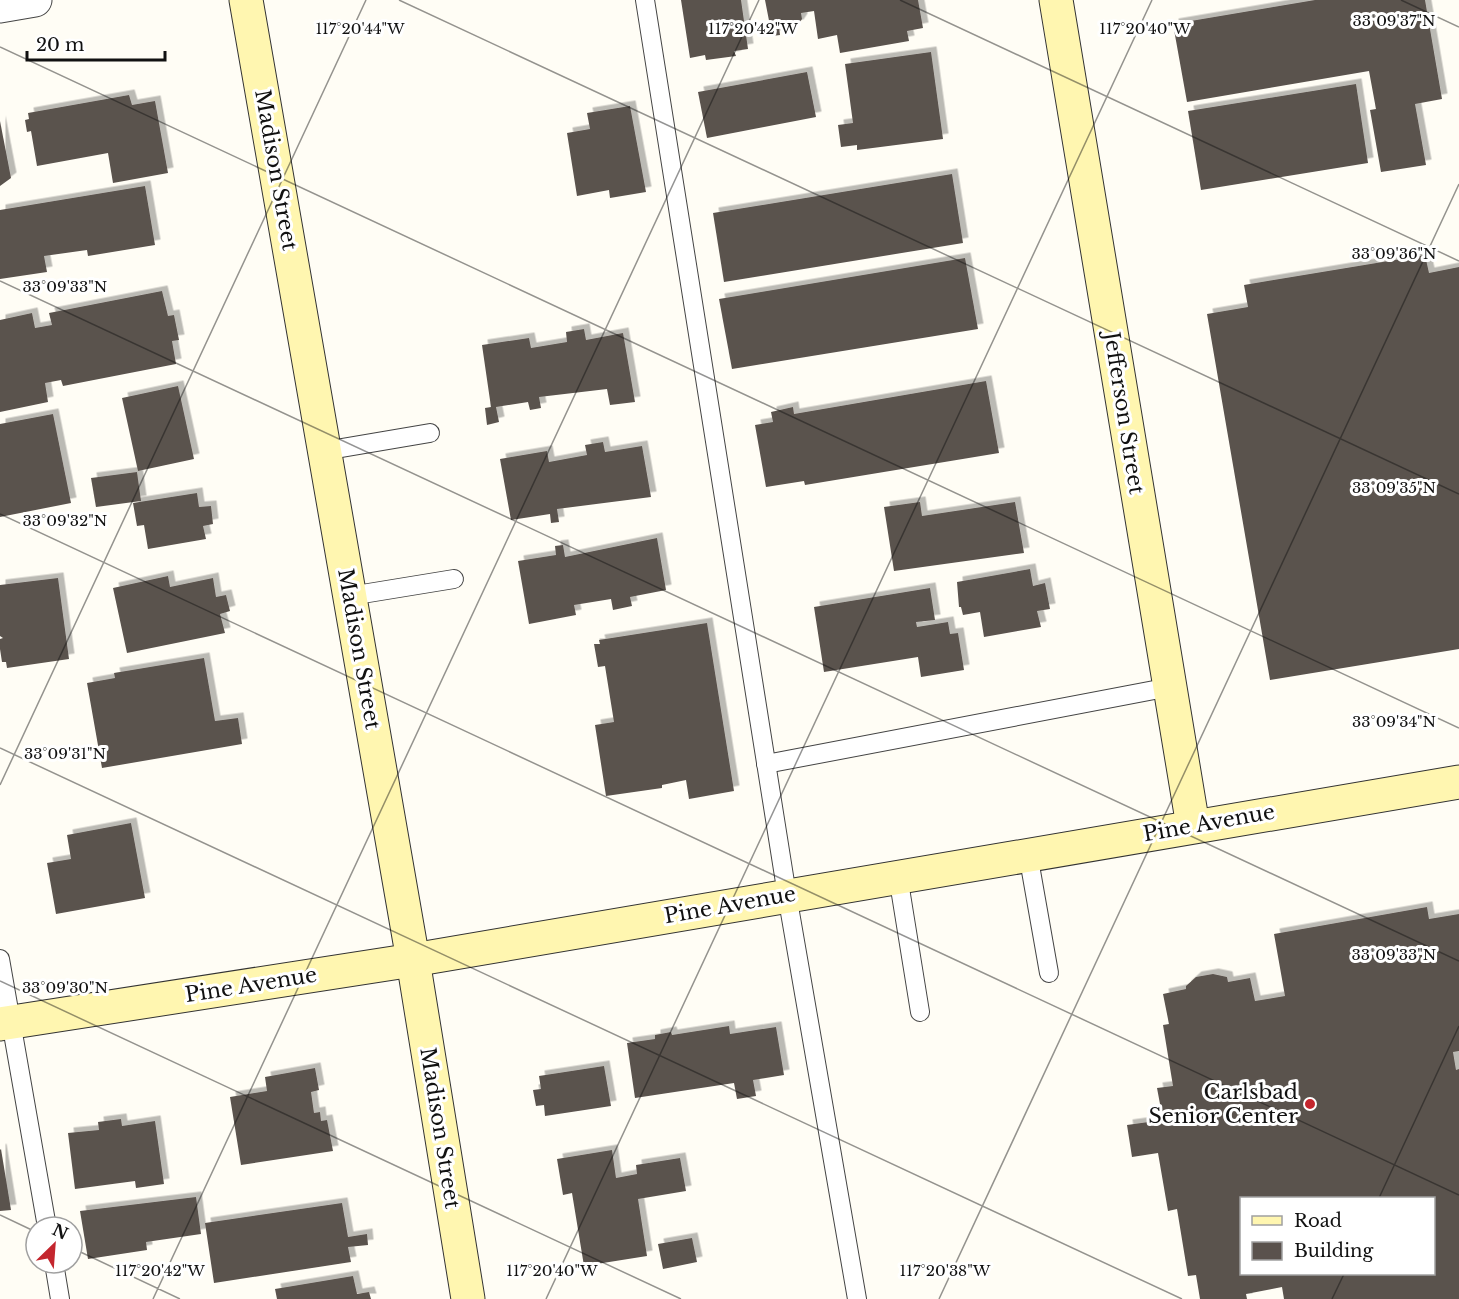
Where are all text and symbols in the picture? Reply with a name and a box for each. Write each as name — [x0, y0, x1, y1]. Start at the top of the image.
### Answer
text: 33°09'37"N — [1352, 11, 1436, 30]
text: 117°20'44"W — [315, 19, 405, 38]
text: 117°20'42"W — [708, 19, 798, 38]
text: 117°20'40"W — [1099, 19, 1191, 38]
scale bar — [27, 24, 165, 62]
text: 20 m — [36, 34, 84, 56]
street label: Madison Street — [249, 88, 303, 252]
text: 33°09'36"N — [1351, 244, 1437, 263]
text: 33°09'33"N — [23, 277, 107, 296]
street label: Jefferson Street — [1098, 327, 1150, 496]
text: 33°09'35"N — [1352, 478, 1436, 497]
text: 33°09'32"N — [23, 511, 107, 530]
street label: Madison Street — [332, 567, 386, 731]
text: 33°09'34"N — [1352, 712, 1436, 731]
text: 33°09'31"N — [24, 744, 106, 763]
street label: Pine Avenue — [1141, 799, 1277, 847]
street label: Pine Avenue — [662, 881, 798, 929]
text: 33°09'33"N — [1352, 945, 1436, 964]
street label: Pine Avenue — [183, 962, 319, 1008]
text: 33°09'30"N — [22, 978, 108, 997]
street label: Madison Street — [414, 1046, 466, 1210]
place label: Carlsbad Senior Center — [1148, 1079, 1298, 1129]
marker: Carlsbad Senior Center — [1303, 1097, 1317, 1111]
legend — [1240, 1197, 1435, 1275]
text: Road — [1294, 1210, 1342, 1232]
north arrow — [24, 1215, 84, 1275]
text: N — [49, 1219, 71, 1244]
text: Building — [1294, 1240, 1373, 1262]
text: 117°20'42"W — [115, 1261, 205, 1280]
text: 117°20'40"W — [506, 1261, 598, 1280]
text: 117°20'38"W — [900, 1261, 991, 1280]

